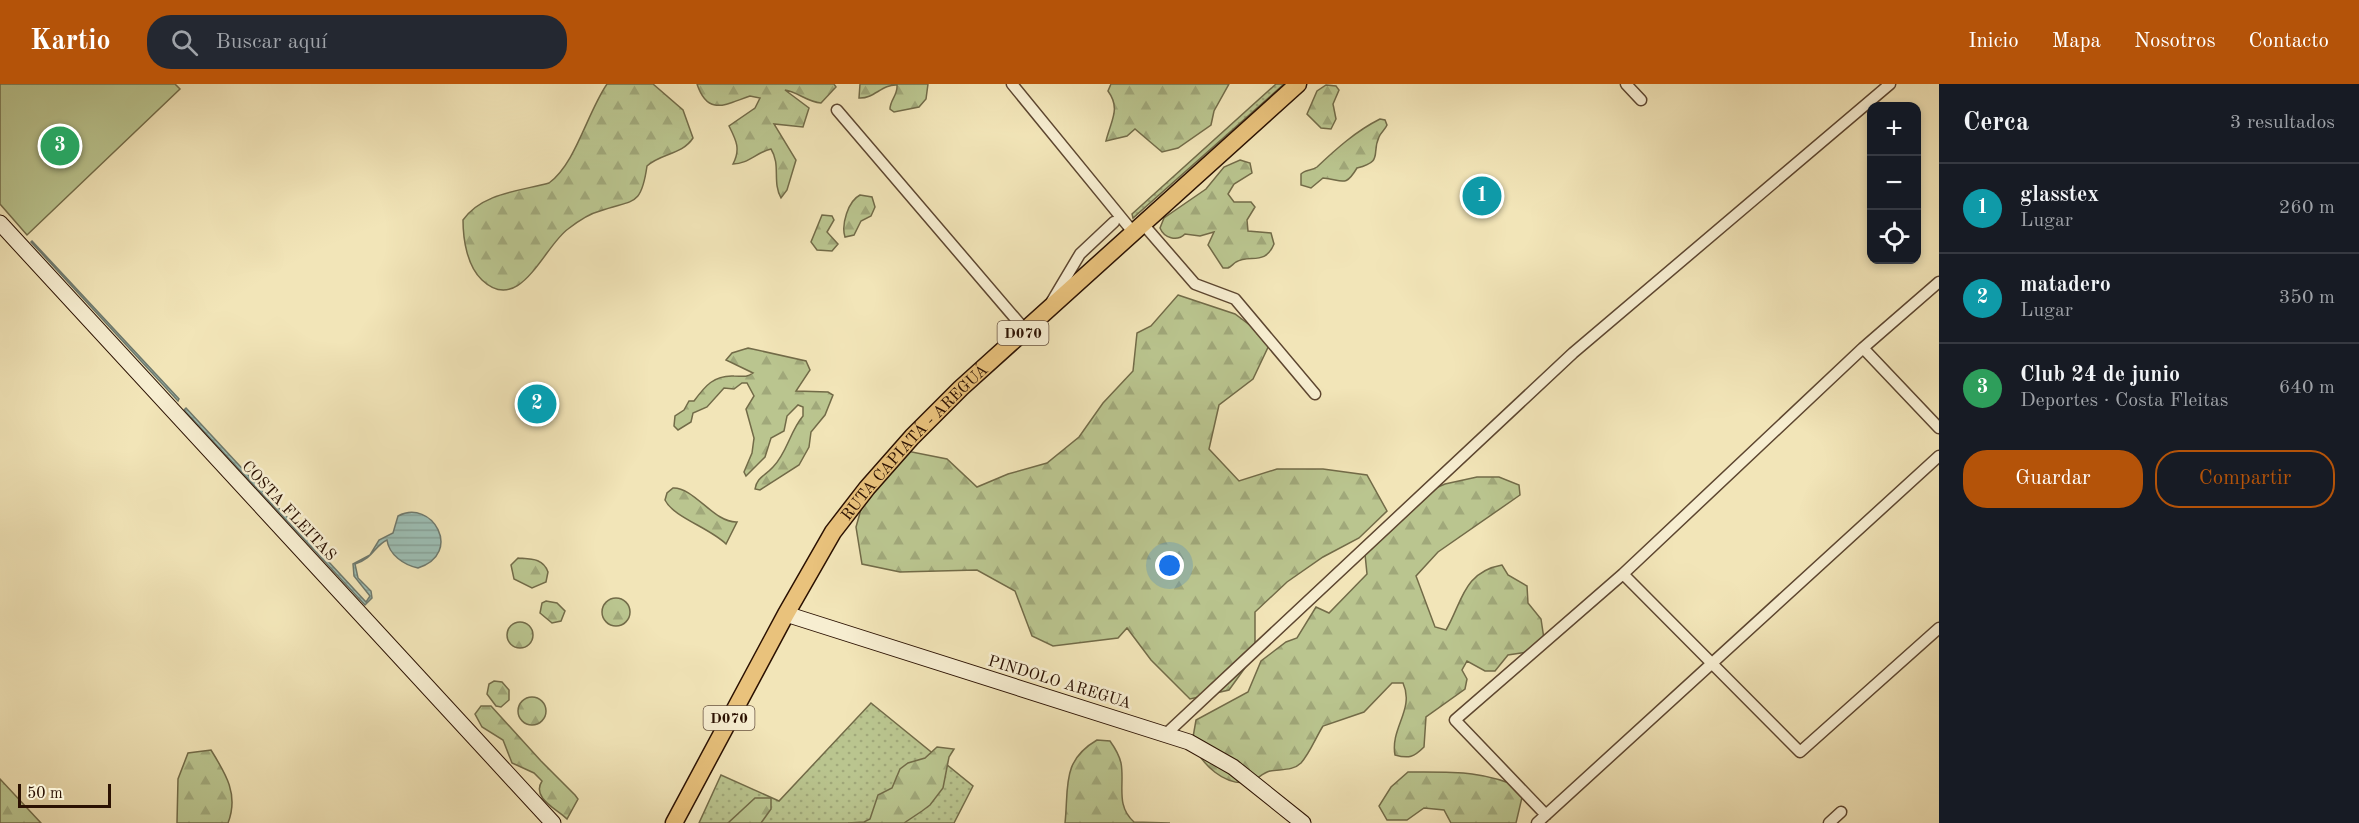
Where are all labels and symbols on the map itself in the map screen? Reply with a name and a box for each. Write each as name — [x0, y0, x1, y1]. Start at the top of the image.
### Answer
pin: 3 — [40, 124, 80, 168]
pin: 1 — [1462, 174, 1502, 218]
road number: D070 — [998, 321, 1048, 345]
street label: RUTA CAPIATÁ - AREGUÁ — [839, 359, 991, 524]
pin: 2 — [518, 382, 556, 426]
street label: COSTA FLEITAS — [238, 458, 339, 564]
your location — [1155, 551, 1184, 580]
street label: PINDOLO AREGUA — [986, 653, 1133, 712]
road number: D070 — [704, 706, 754, 730]
scale bar — [18, 781, 111, 808]

